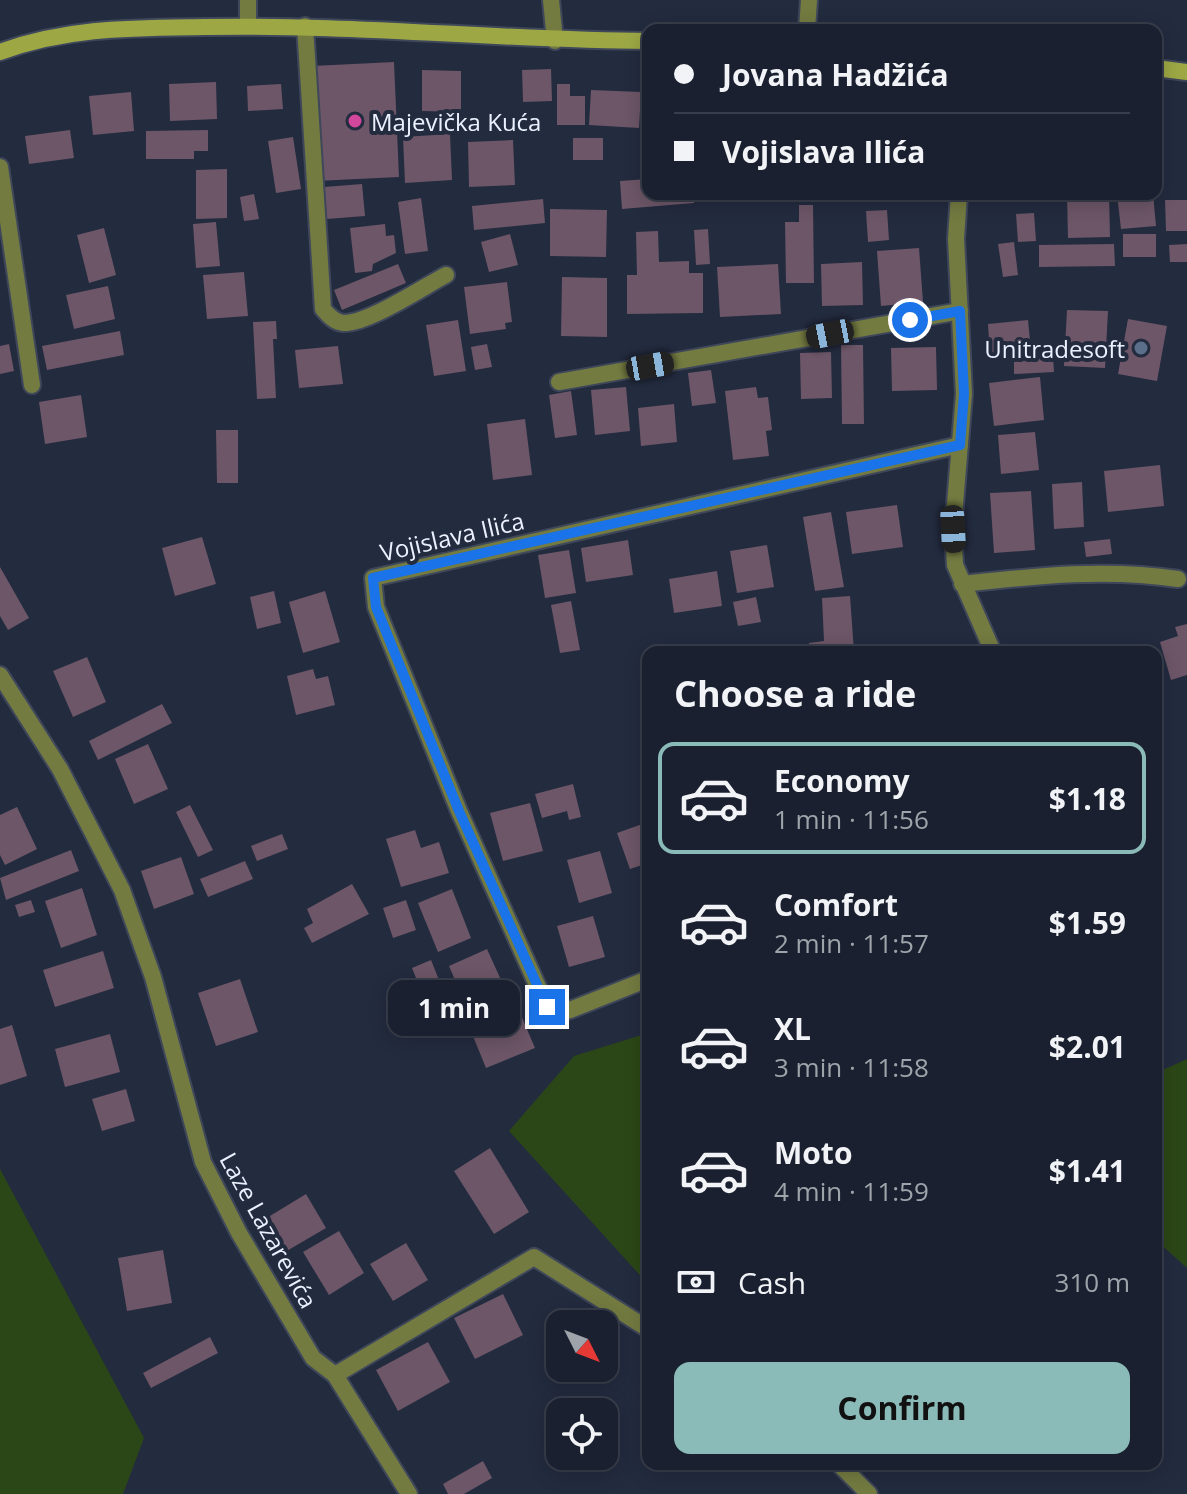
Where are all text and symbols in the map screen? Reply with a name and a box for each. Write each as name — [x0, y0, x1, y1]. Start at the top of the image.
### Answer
text: Jovana Hadžića — [722, 54, 949, 95]
place label: Majevička Kuća — [371, 105, 541, 138]
marker: Majevička Kuća — [346, 112, 364, 130]
text: Vojislava Ilića — [722, 131, 925, 172]
route start — [892, 302, 928, 338]
car — [804, 318, 856, 350]
place label: Unitradesoft — [984, 332, 1125, 365]
marker: Unitradesoft — [1132, 339, 1150, 357]
car — [624, 350, 676, 382]
street label: Vojislava Ilića — [377, 503, 527, 569]
car — [940, 504, 966, 554]
text: Choose a ride — [674, 669, 916, 718]
text: Economy — [774, 760, 910, 801]
icon: car — [678, 762, 750, 834]
text: $1.18 — [1049, 778, 1126, 819]
text: 1 min · 11:56 — [774, 801, 929, 837]
text: Comfort — [774, 884, 898, 925]
icon: car — [678, 886, 750, 958]
text: $1.59 — [1049, 902, 1126, 943]
text: 2 min · 11:57 — [774, 925, 929, 961]
callout: 1 min — [387, 979, 519, 1035]
route end — [529, 989, 565, 1025]
text: 1 min — [418, 990, 490, 1026]
text: XL — [774, 1008, 811, 1049]
icon: car — [678, 1010, 750, 1082]
text: $2.01 — [1049, 1026, 1126, 1067]
text: 3 min · 11:58 — [774, 1049, 929, 1085]
text: Moto — [774, 1132, 852, 1173]
icon: car — [678, 1134, 750, 1206]
street label: Laze Lazarevića — [213, 1146, 325, 1314]
text: $1.41 — [1049, 1150, 1126, 1191]
text: 4 min · 11:59 — [774, 1173, 929, 1209]
icon: cash — [674, 1260, 718, 1304]
text: Cash — [738, 1262, 806, 1303]
text: 310 m — [1055, 1264, 1130, 1300]
north arrow — [546, 1310, 618, 1382]
map controls — [546, 1310, 618, 1470]
button: Confirm — [674, 1362, 1130, 1454]
button: locate — [546, 1398, 618, 1470]

